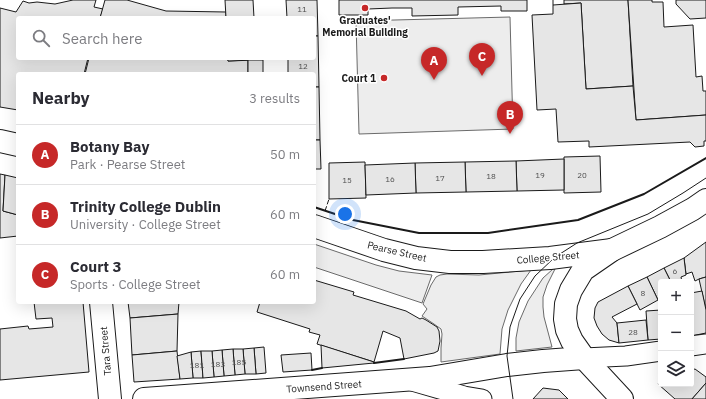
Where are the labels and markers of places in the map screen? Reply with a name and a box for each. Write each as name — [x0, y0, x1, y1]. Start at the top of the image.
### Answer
marker: Graduates' Memorial Building — [360, 3, 370, 13]
place label: Graduates' Memorial Building — [322, 14, 408, 39]
pin: C — [469, 43, 495, 76]
pin: A — [421, 47, 447, 80]
place label: Court 1 — [342, 72, 376, 85]
marker: Court 1 — [379, 73, 389, 83]
pin: B — [497, 101, 523, 134]

